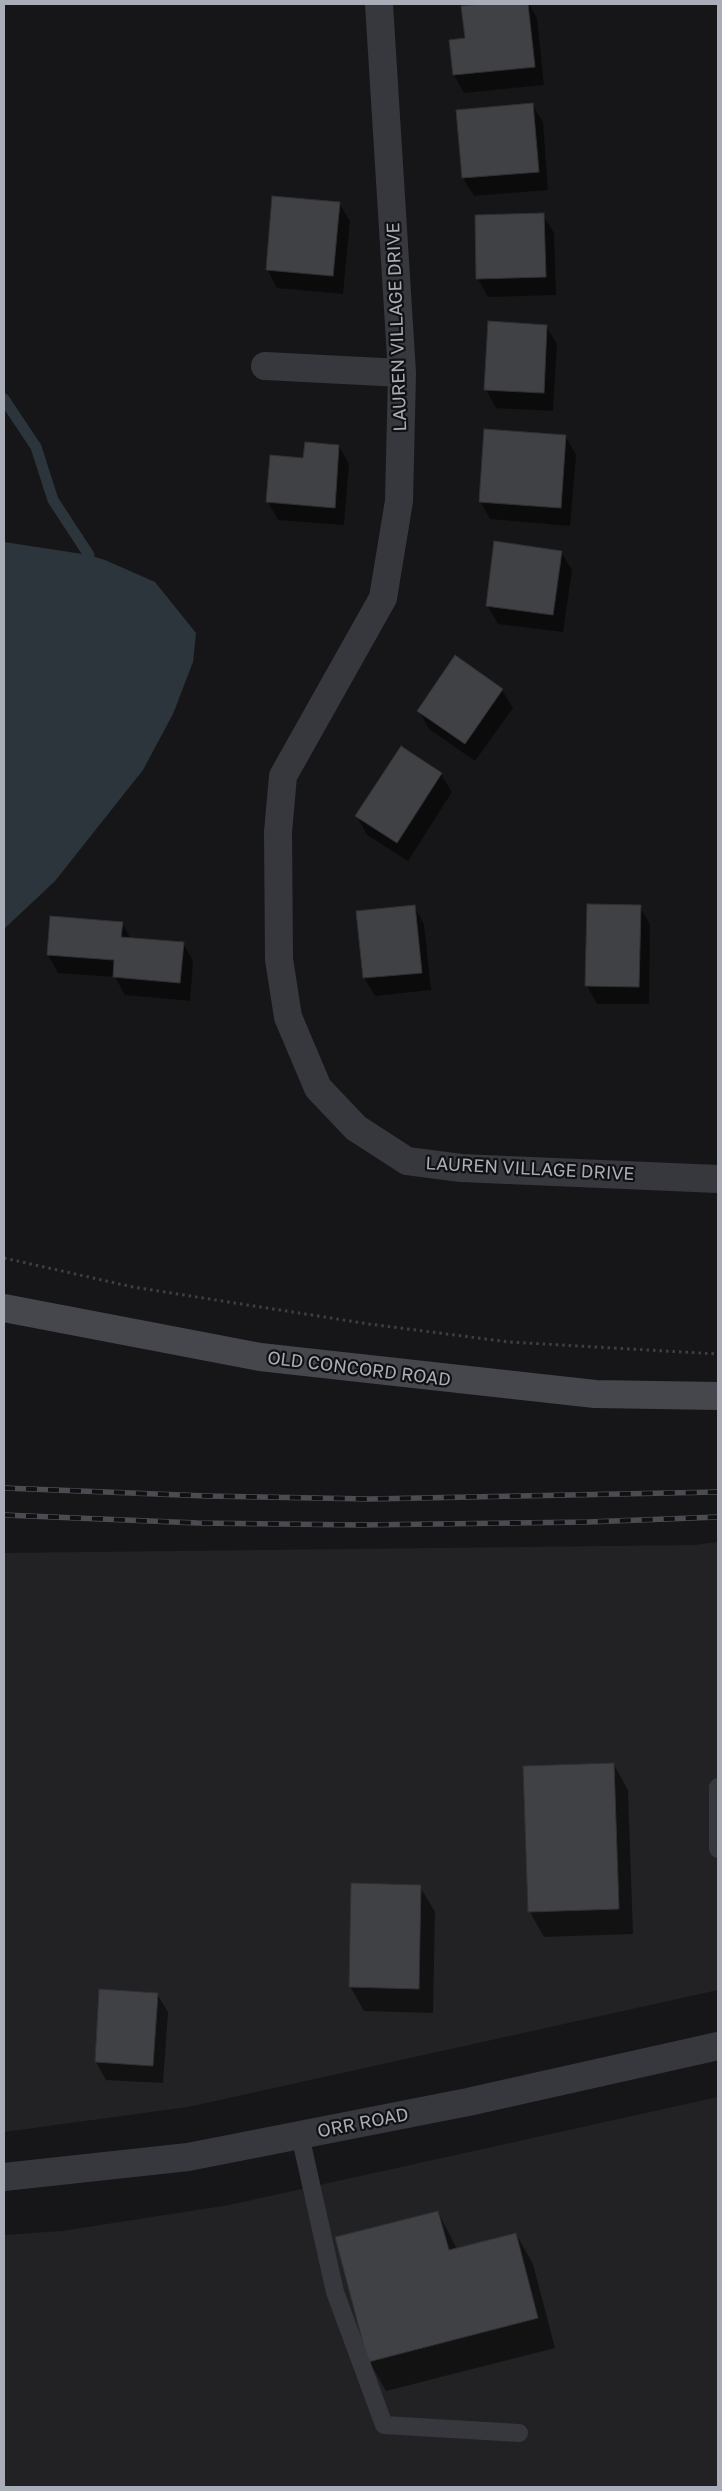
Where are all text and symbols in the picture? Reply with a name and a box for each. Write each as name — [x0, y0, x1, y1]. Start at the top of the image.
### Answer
street label: LAUREN VILLAGE DRIVE — [383, 222, 411, 432]
street label: LAUREN VILLAGE DRIVE — [425, 1153, 635, 1185]
street label: OLD CONCORD ROAD — [266, 1347, 452, 1391]
street label: ORR ROAD — [316, 2104, 410, 2142]

